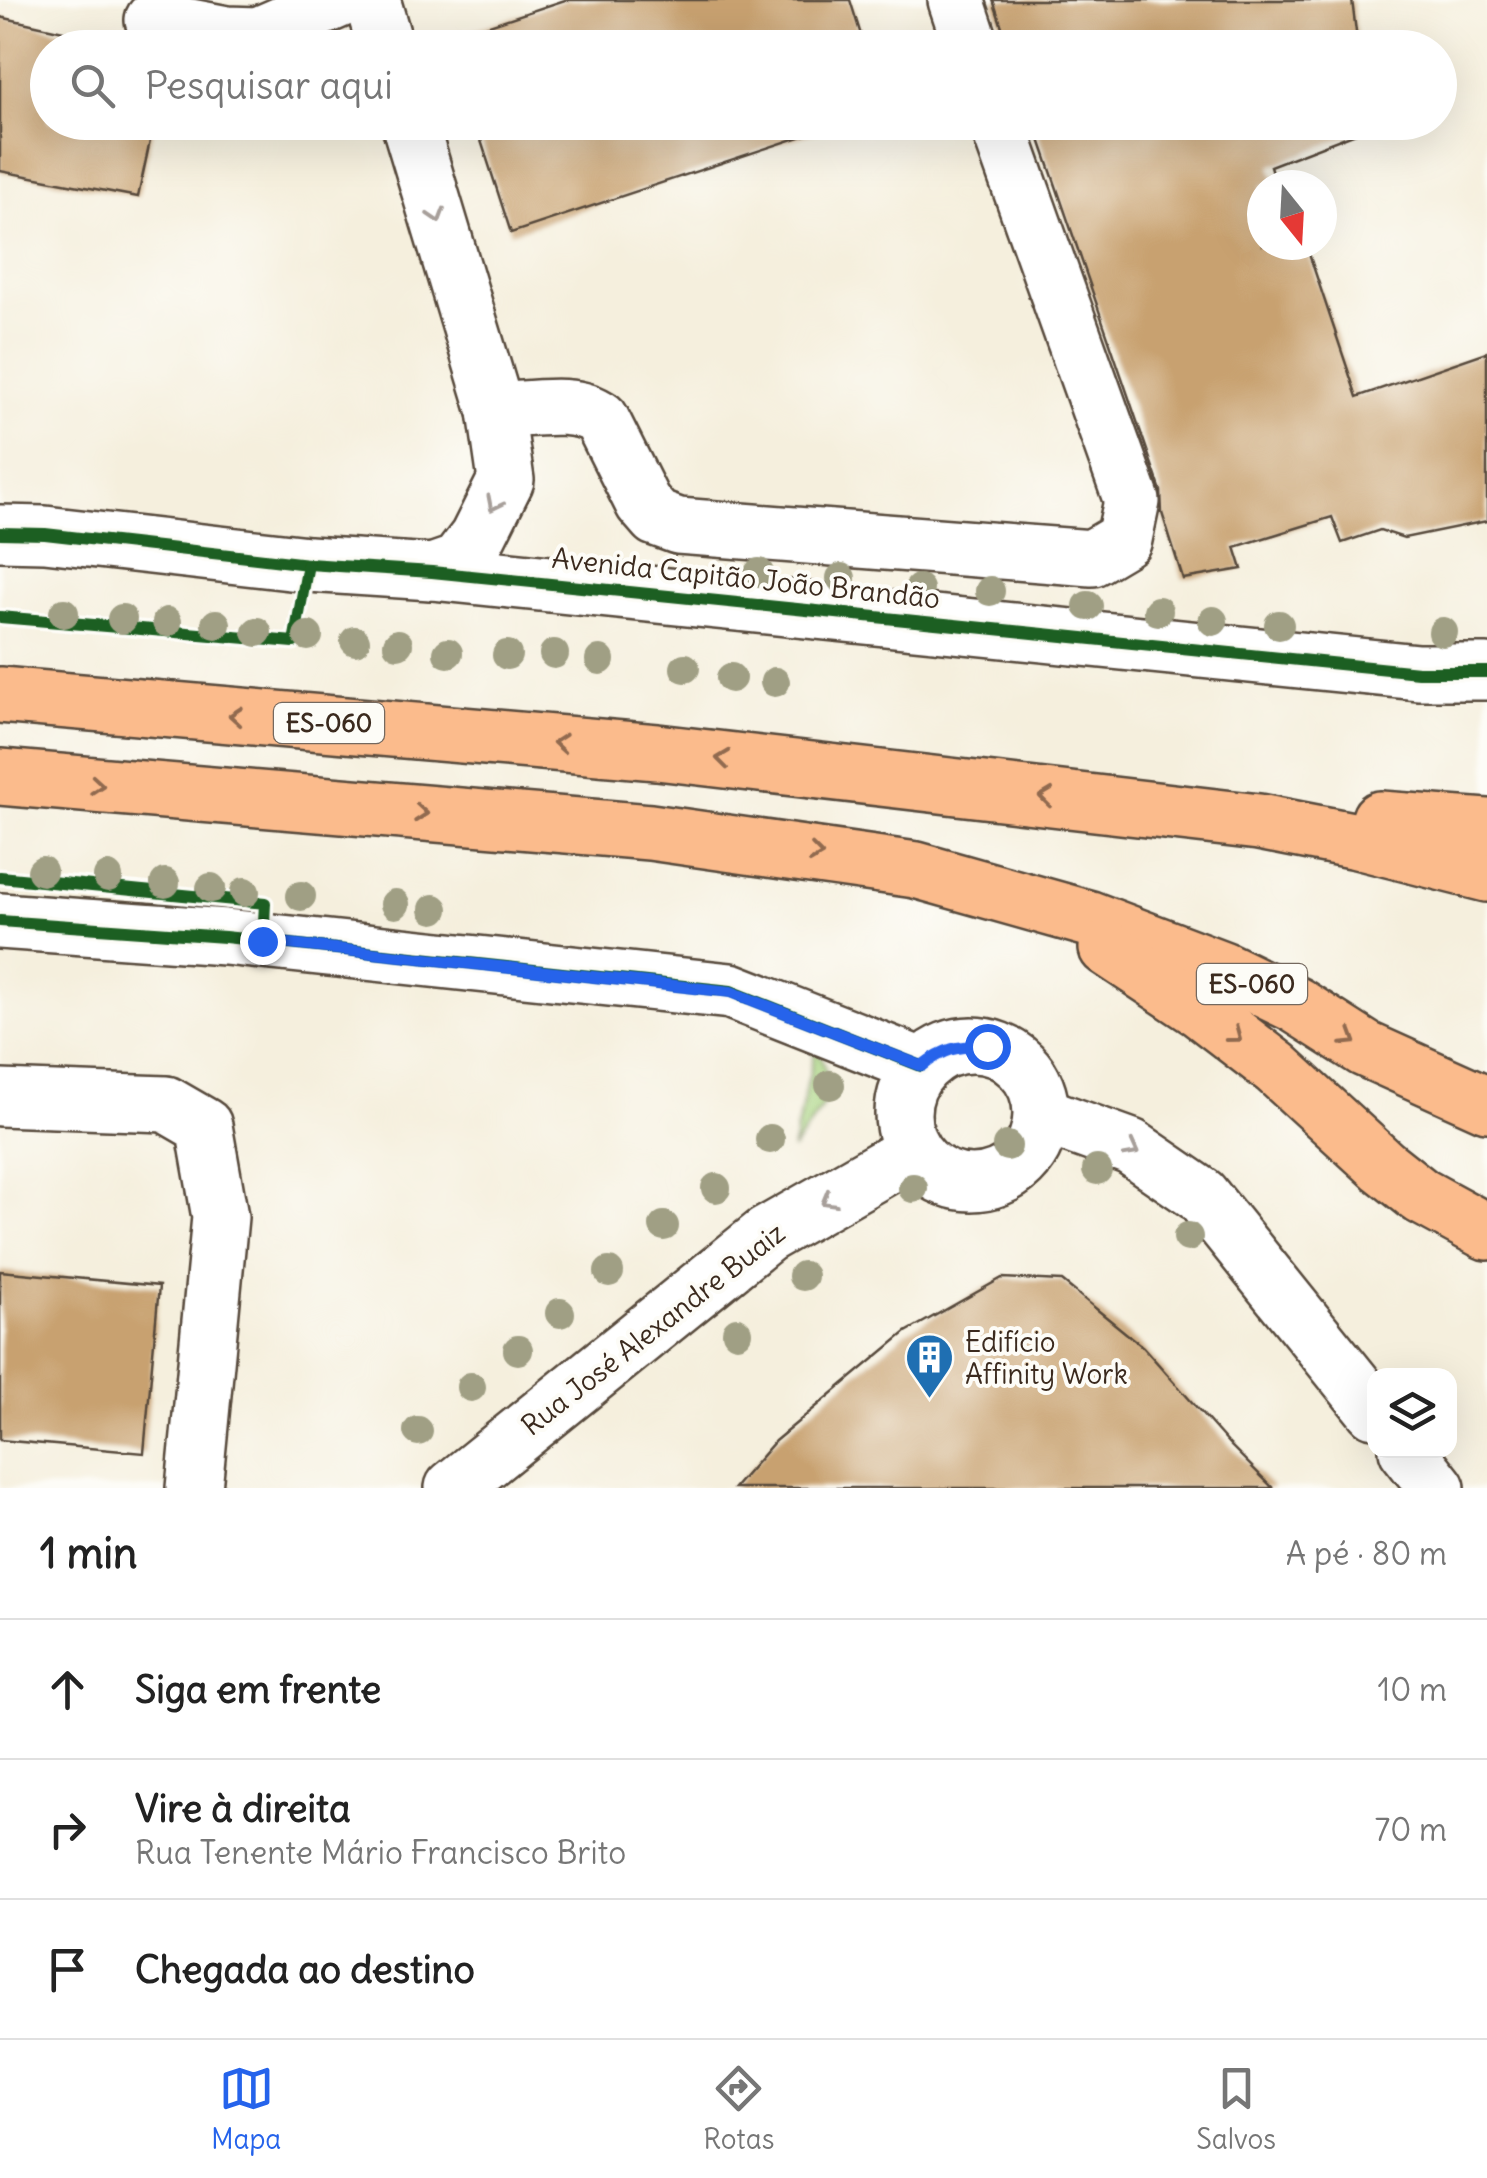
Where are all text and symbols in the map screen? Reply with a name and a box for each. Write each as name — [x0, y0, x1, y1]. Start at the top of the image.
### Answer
search box — [30, 30, 1457, 140]
icon: search — [65, 58, 120, 113]
text: Pesquisar aqui — [145, 62, 393, 109]
north arrow — [1247, 170, 1337, 260]
one-way arrow — [425, 207, 446, 224]
one-way arrow — [486, 494, 506, 512]
street label: Avenida Capitão João Brandão — [550, 540, 942, 616]
road number: ES-060 — [274, 703, 384, 743]
one-way arrow — [228, 705, 244, 727]
one-way arrow — [552, 733, 568, 755]
one-way arrow — [714, 749, 730, 770]
one-way arrow — [90, 774, 106, 796]
one-way arrow — [1037, 787, 1053, 808]
one-way arrow — [413, 801, 429, 823]
one-way arrow — [809, 843, 825, 864]
route end — [240, 919, 286, 965]
road number: ES-060 — [1197, 964, 1307, 1004]
route start — [965, 1024, 1011, 1070]
one-way arrow — [1224, 1024, 1242, 1041]
one-way arrow — [1339, 1027, 1357, 1046]
one-way arrow — [1122, 1138, 1140, 1157]
one-way arrow — [821, 1188, 839, 1207]
street label: Rua José Alexandre Buaiz — [514, 1215, 792, 1443]
place label: Edifício Affinity Work — [965, 1324, 1128, 1392]
building icon: Edifício Affinity Work — [904, 1332, 956, 1400]
map controls — [1367, 1368, 1457, 1458]
button: layers — [1367, 1368, 1457, 1458]
text: 1 min — [40, 1527, 137, 1579]
text: A pé · 80 m — [1286, 1533, 1447, 1574]
icon: ahead — [40, 1662, 95, 1717]
text: Siga em frente — [135, 1666, 381, 1713]
text: 10 m — [1378, 1669, 1447, 1710]
text: Vire à direita — [135, 1785, 351, 1832]
icon: right — [40, 1802, 95, 1857]
text: 70 m — [1375, 1809, 1447, 1850]
text: Rua Tenente Mário Francisco Brito — [135, 1832, 626, 1873]
icon: arrive — [40, 1942, 95, 1997]
text: Chegada ao destino — [135, 1946, 475, 1993]
tab: Mapa — [211, 2061, 281, 2157]
tab: Rotas — [703, 2061, 774, 2157]
tab: Salvos — [1196, 2061, 1276, 2157]

